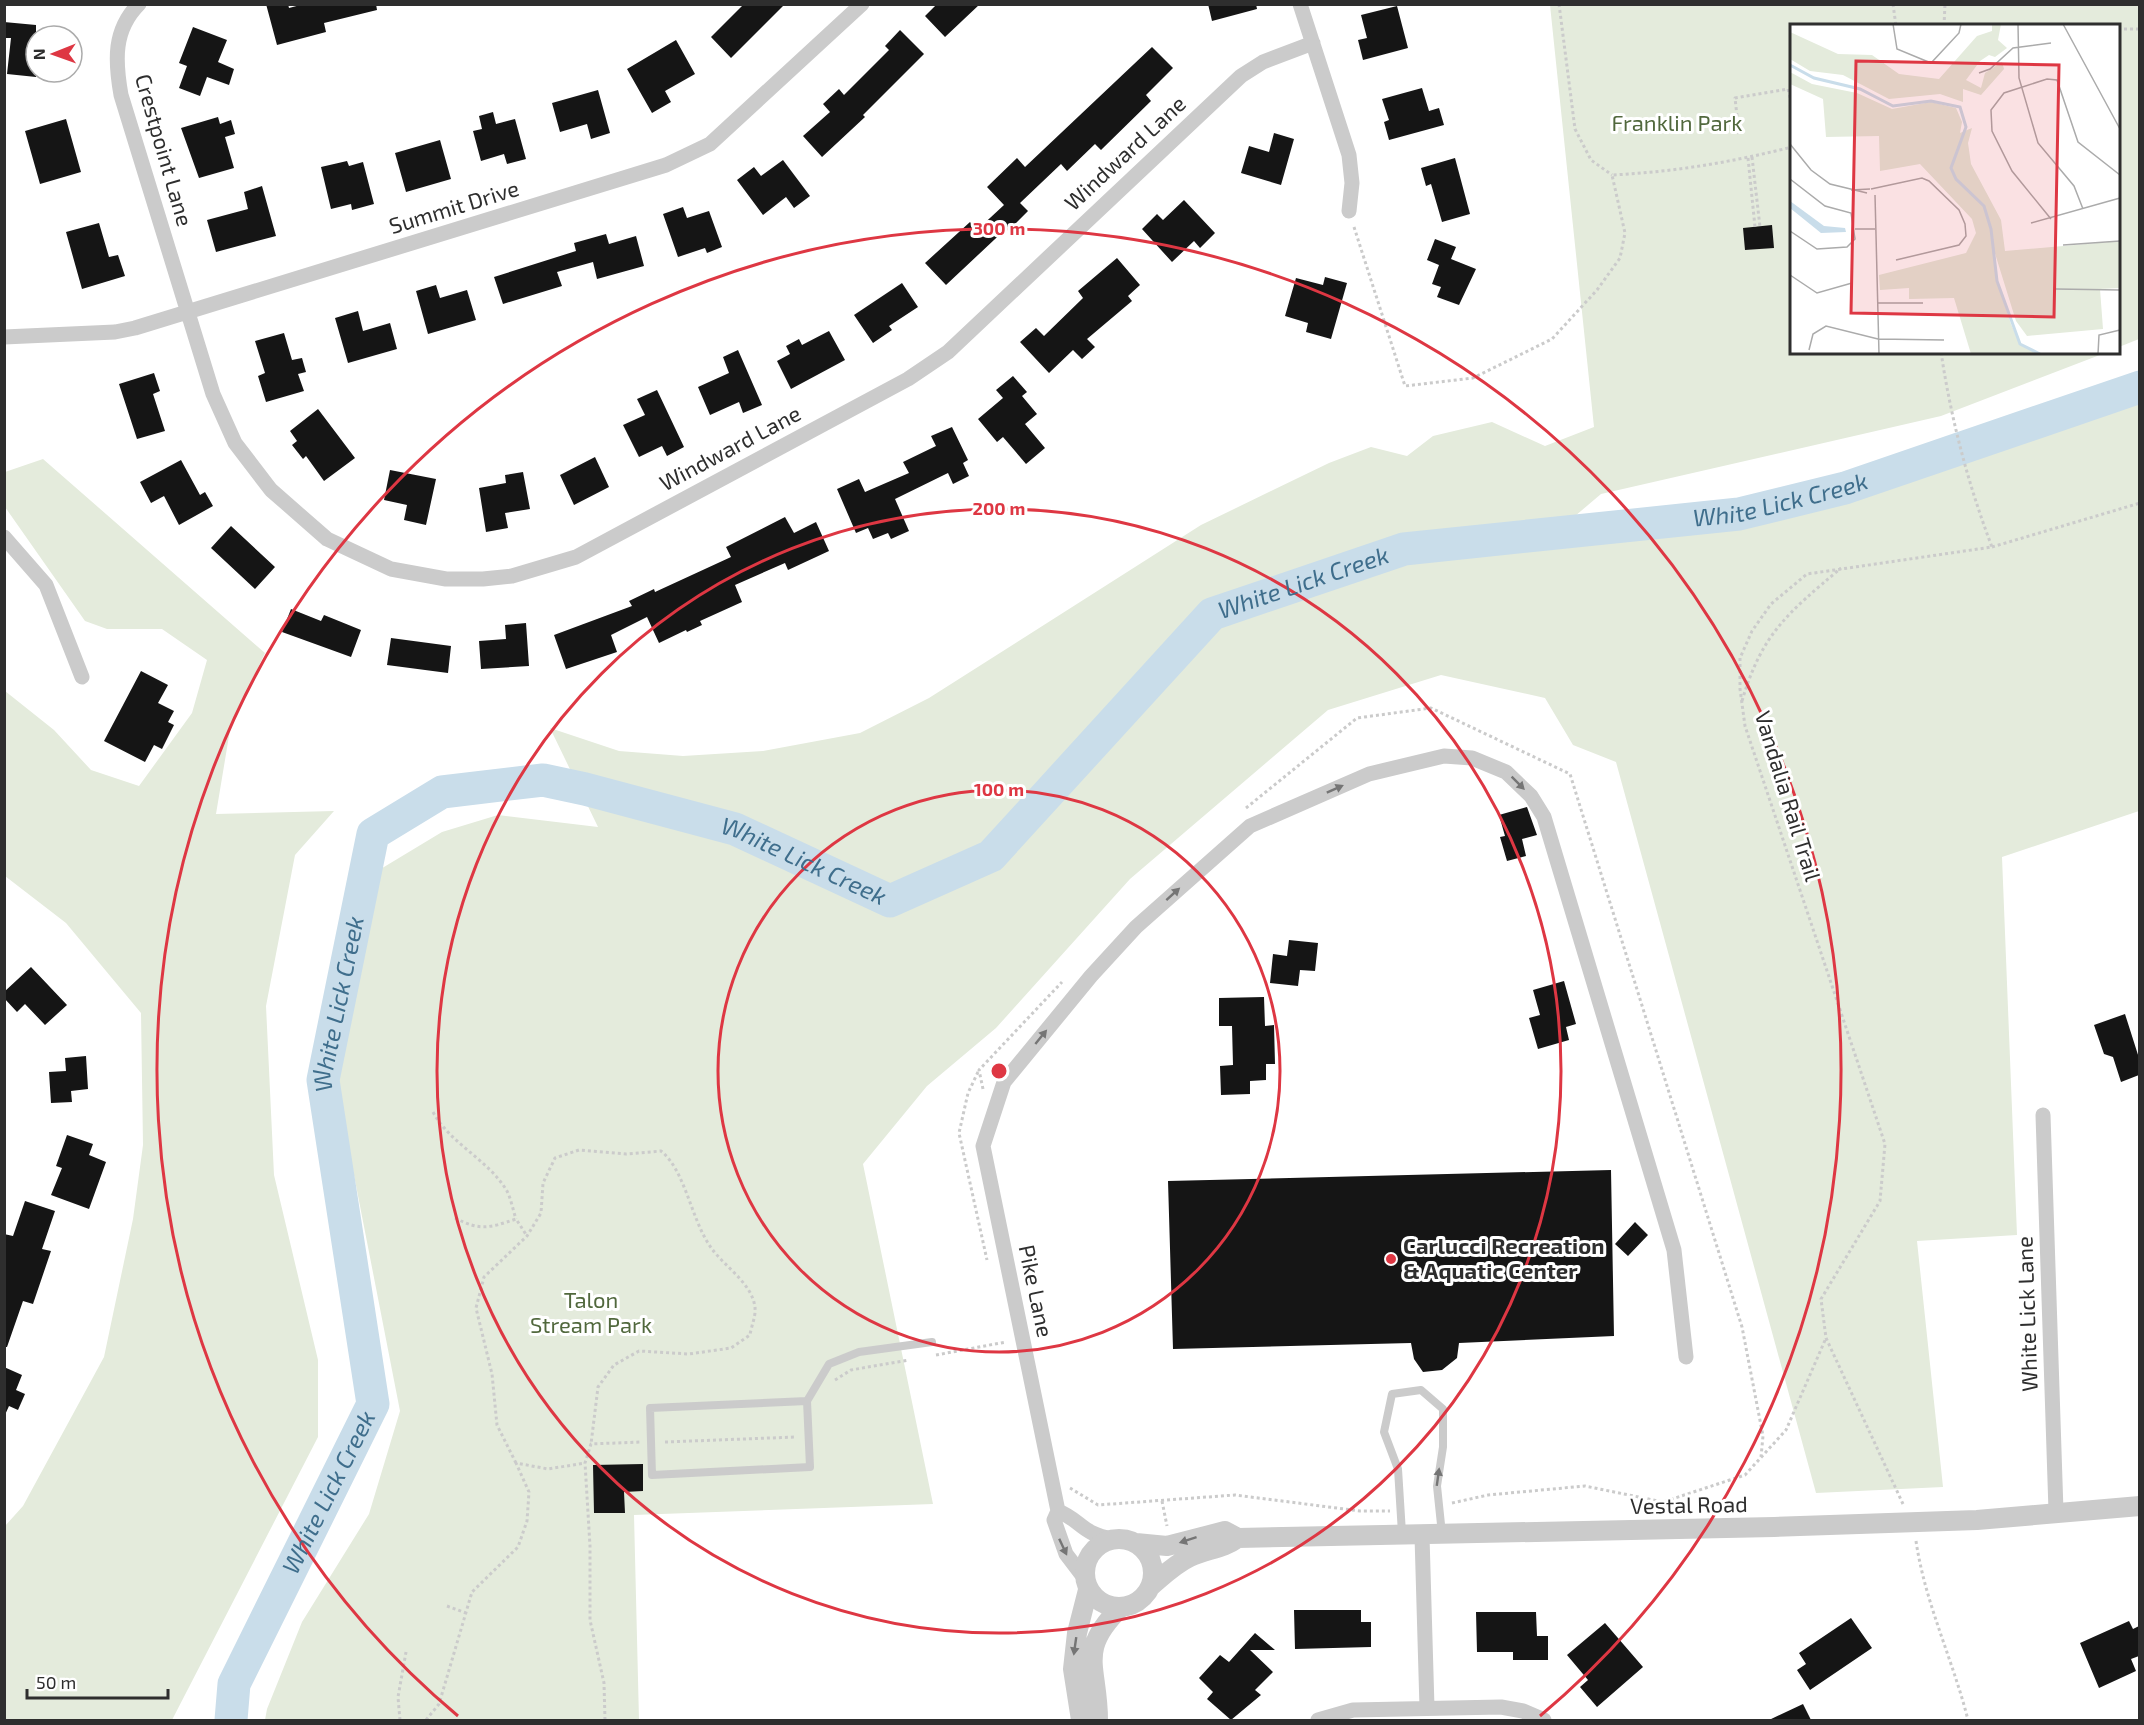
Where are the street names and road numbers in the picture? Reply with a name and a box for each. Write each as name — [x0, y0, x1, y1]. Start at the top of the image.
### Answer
street label: Crestpoint Lane — [131, 71, 199, 229]
street label: Windward Lane — [1058, 90, 1190, 215]
street label: Summit Drive — [386, 174, 522, 238]
street label: Windward Lane — [655, 399, 804, 495]
street label: Vandalia Rail Trail — [1751, 708, 1827, 884]
street label: White Lick Lane — [2010, 1236, 2042, 1392]
street label: Pike Lane — [1014, 1242, 1059, 1339]
street label: Vestal Road — [1630, 1490, 1748, 1518]

